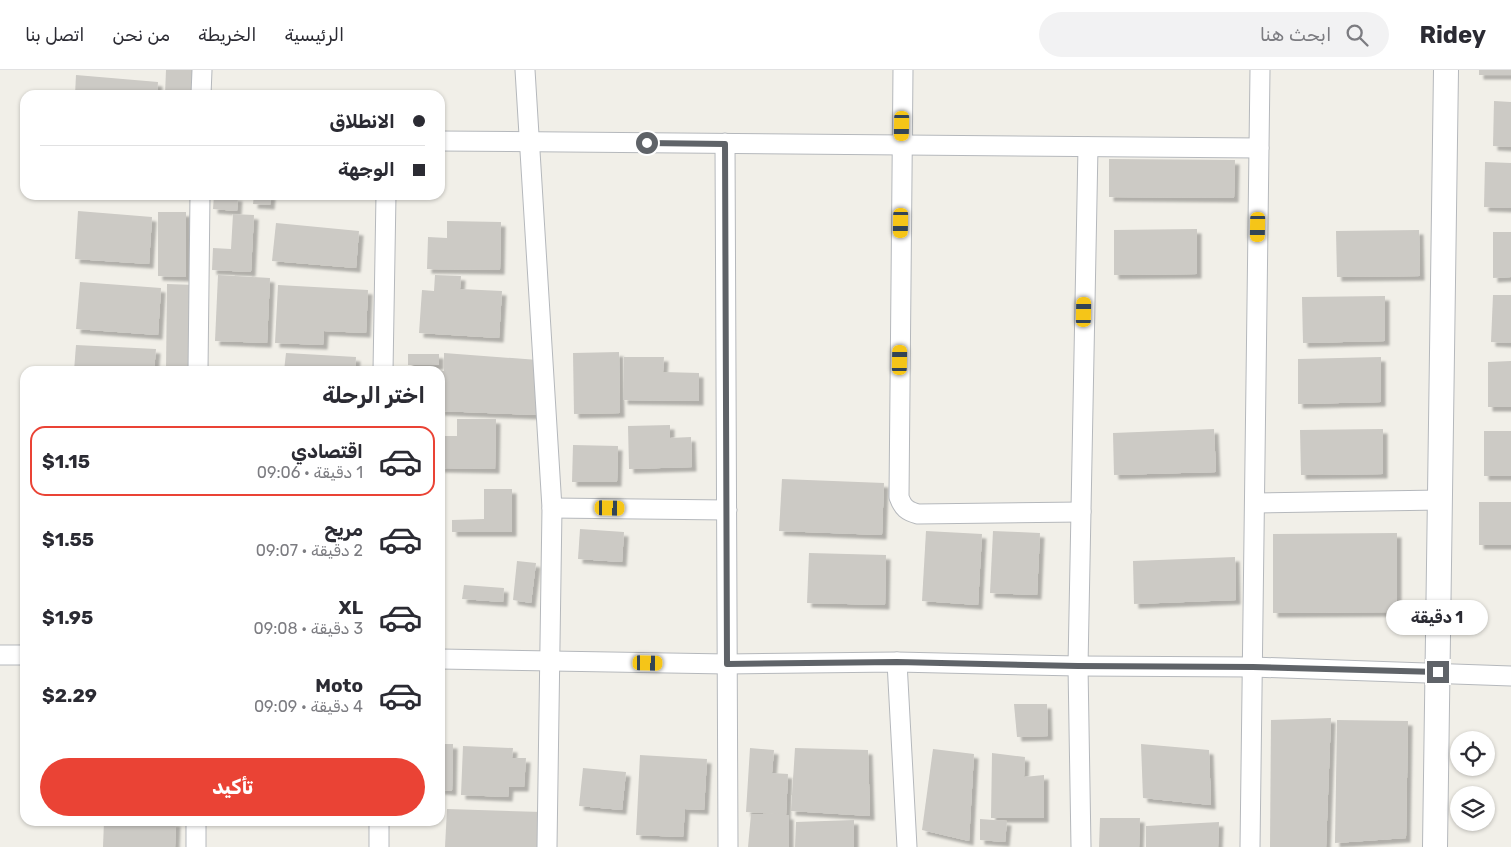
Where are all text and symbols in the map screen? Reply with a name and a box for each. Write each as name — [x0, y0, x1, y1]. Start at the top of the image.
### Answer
search box — [1039, 12, 1389, 57]
icon: search — [1343, 21, 1371, 49]
text: Ridey — [1419, 21, 1486, 49]
text: ابحث هنا — [1260, 23, 1331, 46]
text: اتصل بنا — [25, 24, 84, 46]
text: من نحن — [112, 24, 170, 46]
text: الخريطة — [198, 24, 256, 46]
text: الرئيسية — [284, 24, 344, 46]
text: الانطلاق — [329, 110, 395, 133]
car — [894, 111, 909, 141]
route start — [636, 132, 658, 154]
text: الوجهة — [338, 158, 395, 181]
car — [893, 208, 908, 238]
car — [1250, 212, 1265, 242]
car — [1076, 297, 1091, 327]
car — [892, 345, 907, 375]
text: اختر الرحلة — [322, 382, 425, 409]
icon: car — [378, 439, 423, 484]
text: اقتصادي — [291, 440, 363, 463]
text: $1.15 — [42, 450, 90, 473]
text: 1 دقيقة · 09:06 — [257, 463, 363, 482]
car — [594, 500, 625, 516]
icon: car — [378, 517, 423, 562]
text: مريح — [324, 518, 363, 541]
text: $1.55 — [42, 528, 94, 551]
text: 2 دقيقة · 09:07 — [256, 541, 363, 560]
icon: car — [378, 595, 423, 640]
text: XL — [339, 596, 363, 619]
callout: 1 دقيقة — [1387, 600, 1489, 634]
text: $1.95 — [42, 606, 93, 629]
text: 1 دقيقة — [1411, 608, 1463, 627]
text: 3 دقيقة · 09:08 — [254, 619, 363, 638]
car — [632, 655, 663, 671]
route end — [1427, 661, 1449, 683]
icon: car — [378, 673, 423, 718]
text: Moto — [315, 674, 363, 697]
text: $2.29 — [42, 684, 97, 707]
text: 4 دقيقة · 09:09 — [254, 697, 363, 716]
map controls — [1450, 731, 1495, 831]
button: locate — [1450, 731, 1495, 776]
button: تأكيد — [40, 758, 425, 816]
button: layers — [1450, 786, 1495, 831]

